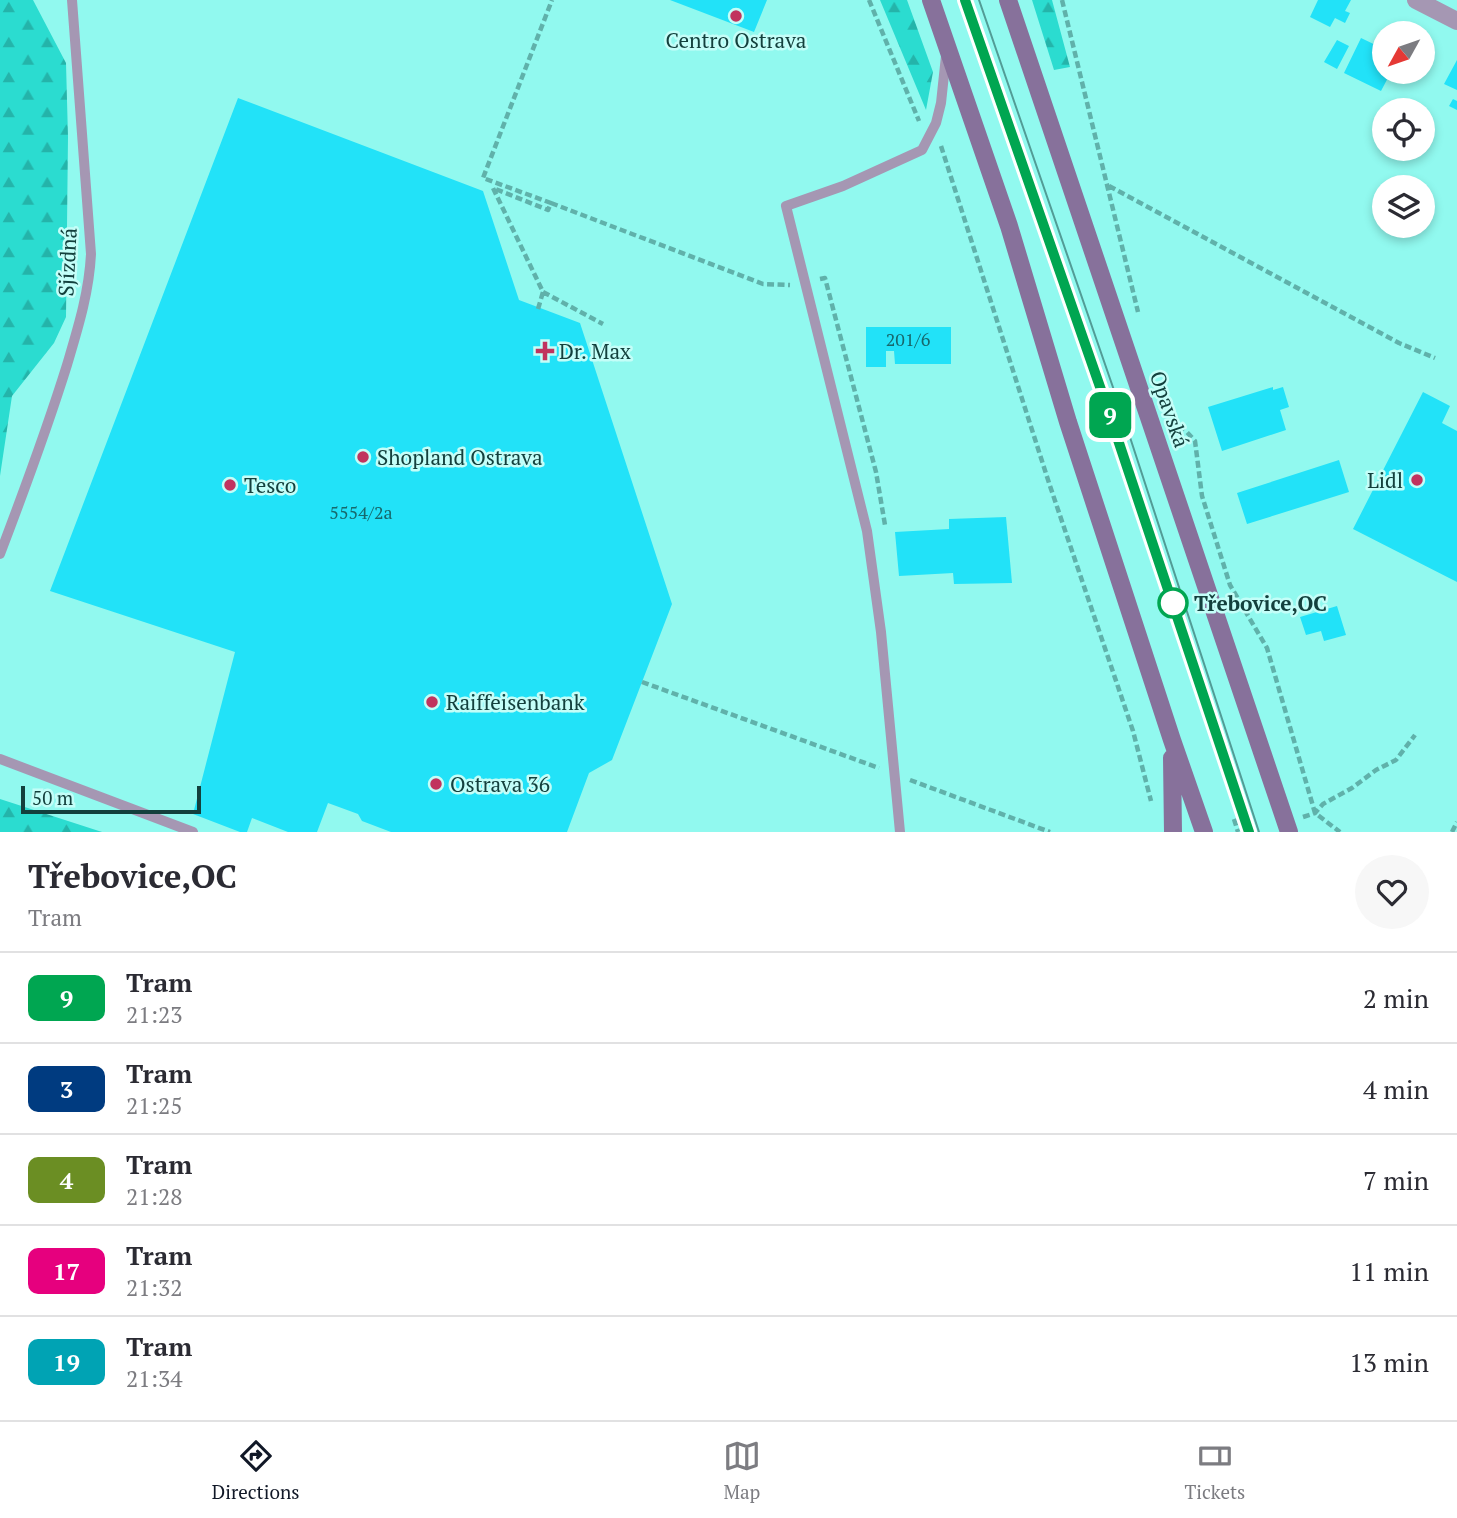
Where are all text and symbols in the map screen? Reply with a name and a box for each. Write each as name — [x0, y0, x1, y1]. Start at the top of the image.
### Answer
marker: Centro Ostrava — [728, 8, 744, 24]
north arrow — [1372, 21, 1435, 84]
map controls — [1372, 21, 1435, 238]
place label: Centro Ostrava — [666, 26, 807, 54]
button: locate — [1372, 98, 1435, 161]
button: layers — [1372, 175, 1435, 238]
street label: Sjízdná — [51, 227, 83, 297]
house number: 201/6 — [886, 327, 931, 351]
place label: Dr. Max — [559, 337, 631, 365]
marker: Dr. Max — [537, 343, 553, 359]
street label: Opavská — [1144, 367, 1196, 451]
line badge: 9 — [1087, 392, 1133, 438]
text: 9 — [1103, 399, 1117, 431]
place label: Shopland Ostrava — [377, 443, 543, 471]
marker: Shopland Ostrava — [355, 449, 371, 465]
place label: Lidl — [1367, 466, 1403, 494]
place label: Tesco — [244, 471, 296, 499]
marker: Lidl — [1409, 472, 1425, 488]
marker: Tesco — [222, 477, 238, 493]
house number: 5554/2a — [329, 500, 393, 524]
marker: Třebovice,OC — [1158, 588, 1188, 618]
place label: Třebovice,OC — [1194, 589, 1327, 617]
place label: Raiffeisenbank — [446, 688, 585, 716]
marker: Raiffeisenbank — [424, 694, 440, 710]
place label: Ostrava 36 — [450, 770, 550, 798]
marker: Ostrava 36 — [428, 776, 444, 792]
scale bar — [21, 783, 201, 815]
text: 50 m — [32, 785, 73, 810]
text: Třebovice,OC — [28, 854, 237, 897]
button: heart — [1355, 855, 1429, 929]
text: Tram — [28, 902, 82, 933]
text: Tram — [126, 965, 192, 999]
text: 2 min — [1363, 981, 1429, 1015]
text: 9 — [60, 982, 73, 1014]
text: 21:23 — [126, 999, 183, 1030]
text: Tram — [126, 1056, 192, 1090]
text: 4 min — [1363, 1072, 1429, 1106]
text: 3 — [60, 1073, 73, 1105]
text: 21:25 — [126, 1090, 183, 1121]
text: Tram — [126, 1147, 192, 1181]
text: 7 min — [1363, 1163, 1429, 1197]
text: 4 — [60, 1164, 73, 1196]
text: 21:28 — [126, 1181, 183, 1212]
text: Tram — [126, 1238, 192, 1272]
text: 11 min — [1349, 1254, 1429, 1288]
text: 17 — [53, 1255, 80, 1287]
text: 21:32 — [126, 1272, 183, 1303]
text: Tram — [126, 1329, 192, 1363]
text: 13 min — [1349, 1345, 1429, 1379]
text: 19 — [53, 1346, 80, 1378]
text: 21:34 — [126, 1363, 183, 1394]
tab: Directions — [212, 1437, 299, 1504]
tab: Map — [723, 1437, 761, 1504]
tab: Tickets — [1184, 1437, 1245, 1504]

